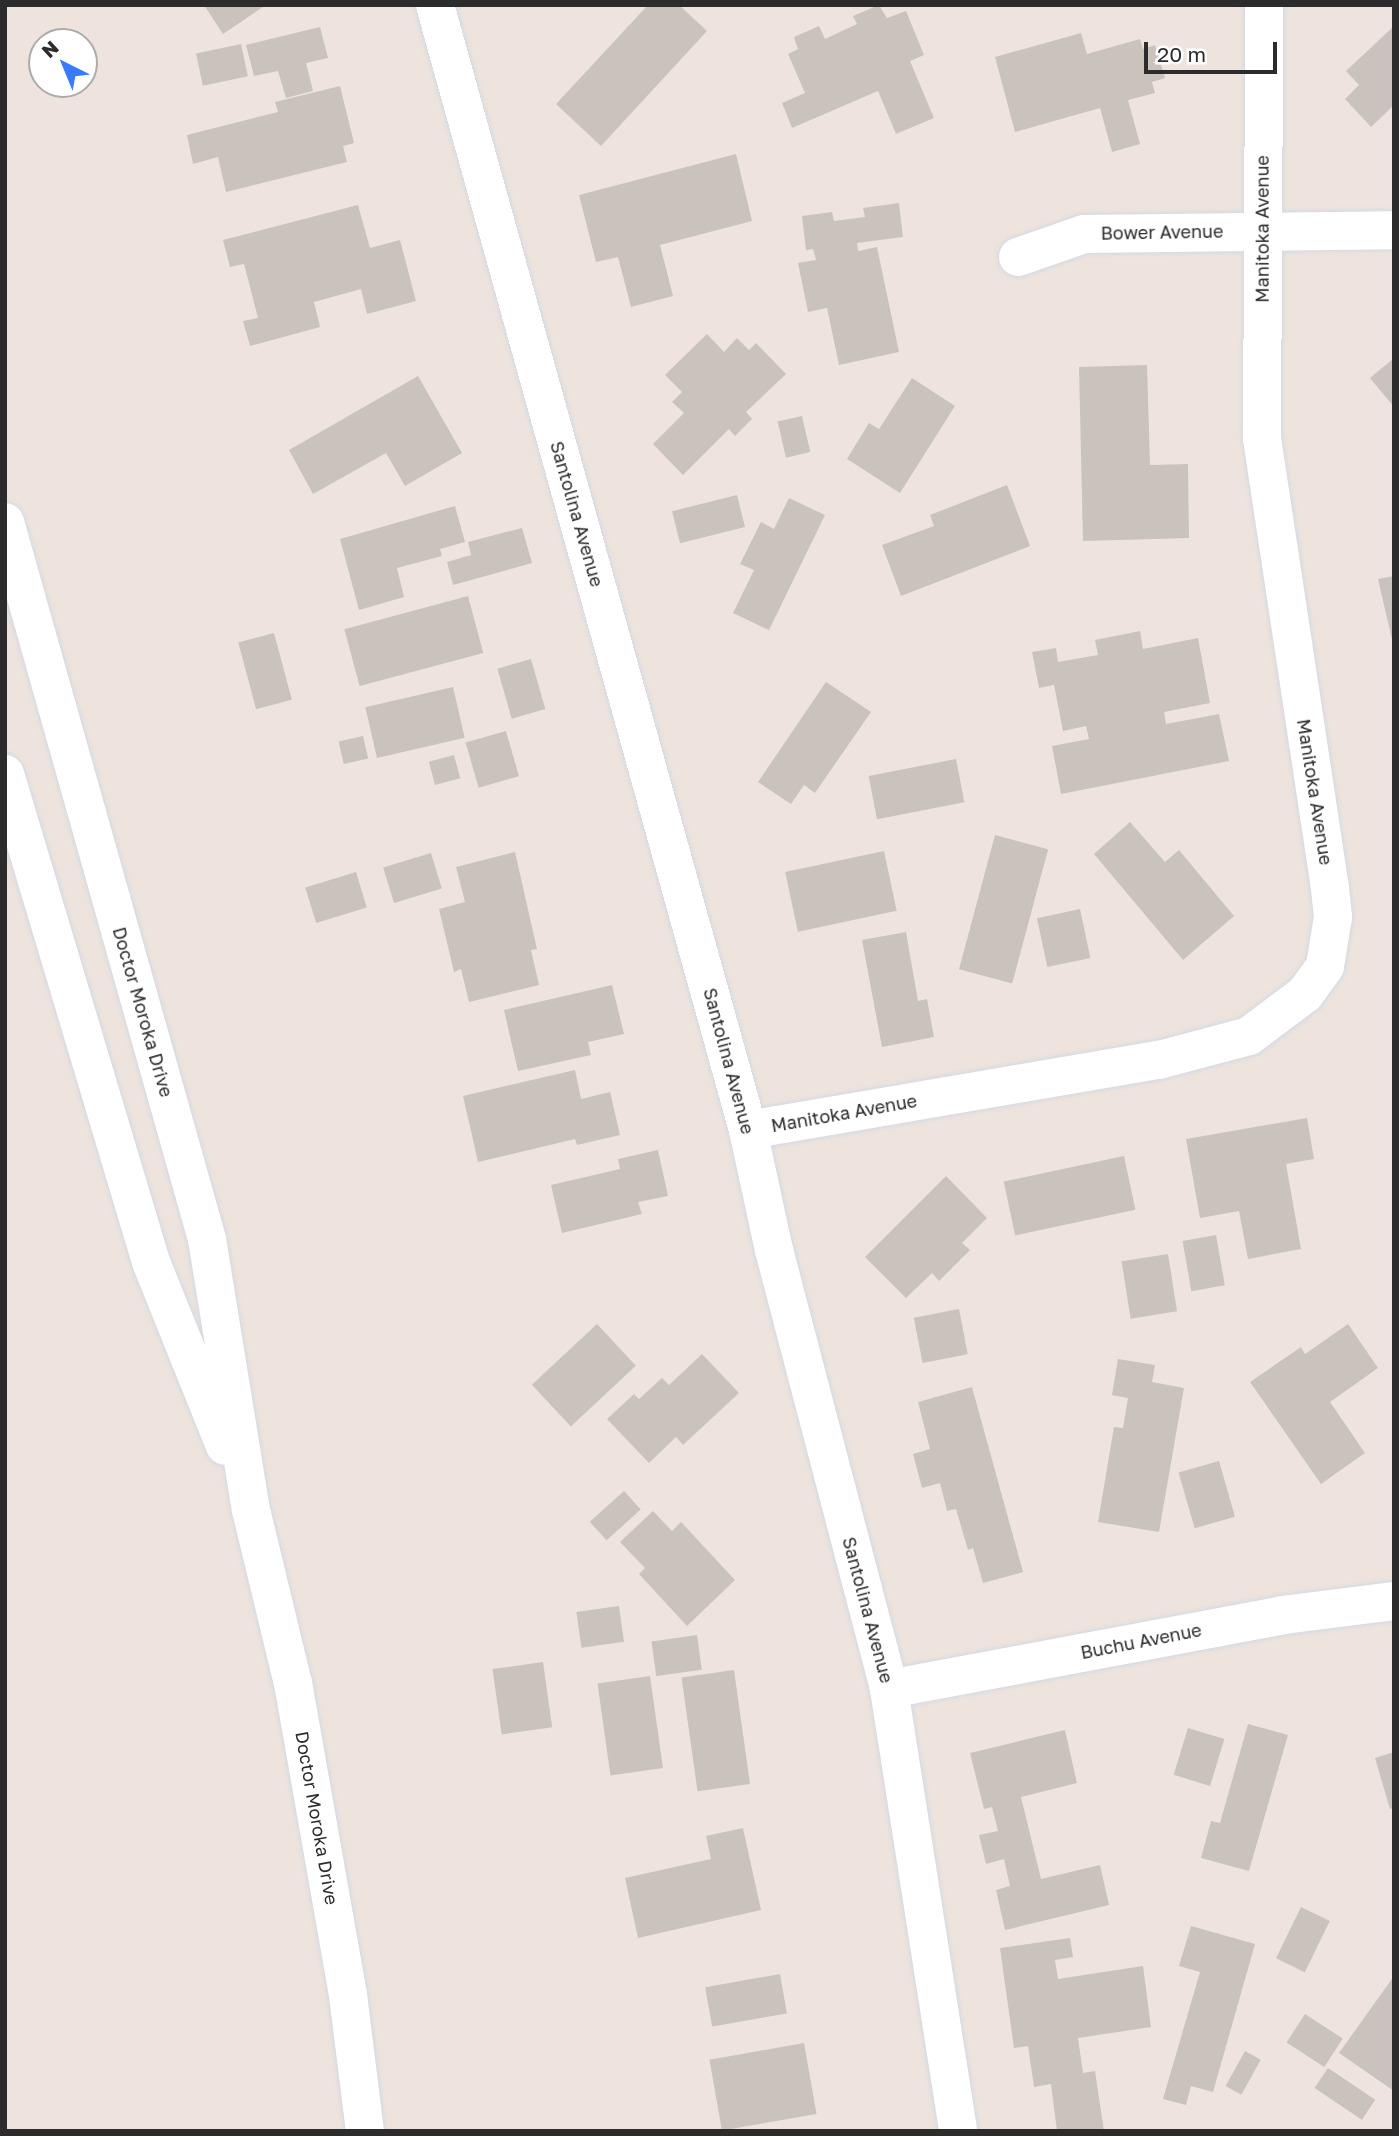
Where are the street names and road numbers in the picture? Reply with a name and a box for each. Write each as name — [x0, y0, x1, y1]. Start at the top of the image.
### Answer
street label: Manitoka Avenue — [1251, 155, 1273, 303]
street label: Bower Avenue — [1101, 220, 1223, 244]
street label: Santolina Avenue — [546, 439, 608, 589]
street label: Manitoka Avenue — [1293, 717, 1337, 867]
street label: Doctor Moroka Drive — [108, 924, 178, 1100]
street label: Santolina Avenue — [699, 986, 759, 1136]
street label: Manitoka Avenue — [769, 1090, 919, 1136]
street label: Santolina Avenue — [838, 1535, 898, 1685]
street label: Buchu Avenue — [1079, 1619, 1203, 1663]
street label: Doctor Moroka Drive — [291, 1730, 343, 1906]

